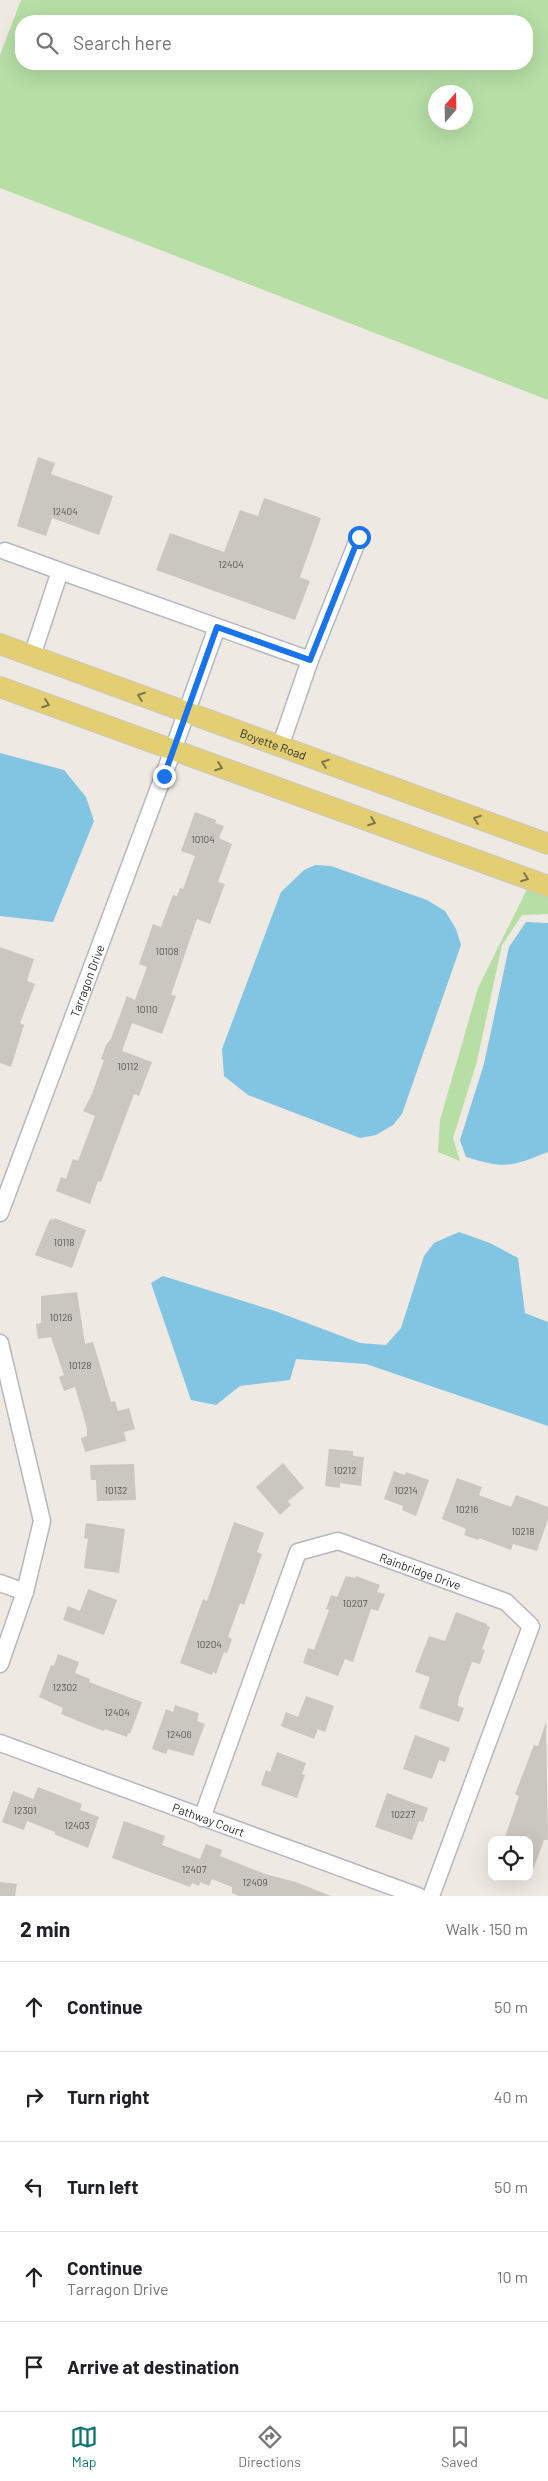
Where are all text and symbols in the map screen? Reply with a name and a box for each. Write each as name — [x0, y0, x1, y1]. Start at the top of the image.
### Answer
search box — [15, 15, 533, 70]
icon: search — [33, 29, 61, 57]
text: Search here — [73, 31, 172, 54]
north arrow — [428, 85, 473, 130]
house number: 12404 — [52, 505, 78, 517]
route start — [348, 526, 371, 549]
house number: 12404 — [218, 558, 244, 570]
one-way arrow — [138, 692, 146, 702]
one-way arrow — [41, 698, 50, 708]
street label: Boyette Road — [238, 725, 308, 762]
one-way arrow — [321, 759, 329, 769]
one-way arrow — [215, 761, 223, 771]
route end — [153, 765, 176, 788]
one-way arrow — [473, 815, 482, 825]
one-way arrow — [367, 816, 376, 826]
house number: 10104 — [191, 833, 215, 845]
one-way arrow — [520, 872, 529, 882]
street label: Tarragon Drive — [67, 943, 107, 1019]
house number: 10108 — [155, 945, 179, 957]
house number: 10110 — [136, 1003, 158, 1015]
house number: 10112 — [117, 1060, 139, 1072]
house number: 10118 — [53, 1236, 75, 1248]
house number: 10126 — [50, 1311, 72, 1323]
house number: 10128 — [69, 1359, 91, 1371]
house number: 10212 — [333, 1464, 357, 1476]
house number: 10132 — [105, 1484, 127, 1496]
house number: 10214 — [394, 1484, 418, 1496]
house number: 10216 — [455, 1503, 479, 1515]
house number: 10218 — [511, 1525, 535, 1537]
street label: Rainbridge Drive — [378, 1550, 463, 1592]
house number: 10207 — [343, 1597, 368, 1609]
house number: 10204 — [196, 1638, 222, 1650]
house number: 12302 — [53, 1681, 77, 1693]
house number: 12404 — [104, 1706, 130, 1718]
house number: 12406 — [166, 1728, 192, 1740]
street label: Pathway Court — [171, 1800, 246, 1839]
house number: 12301 — [14, 1804, 36, 1816]
house number: 10227 — [391, 1808, 416, 1820]
house number: 12403 — [64, 1819, 90, 1831]
map controls — [488, 1836, 533, 1881]
button: locate — [488, 1836, 533, 1881]
house number: 12407 — [182, 1863, 207, 1875]
house number: 12409 — [242, 1876, 268, 1888]
text: 2 min — [20, 1916, 70, 1941]
text: Walk · 150 m — [446, 1919, 528, 1938]
icon: ahead — [20, 1993, 48, 2021]
text: Continue — [67, 1995, 143, 2018]
text: 50 m — [494, 1997, 528, 2016]
icon: right — [20, 2083, 48, 2111]
text: Turn right — [67, 2085, 149, 2108]
text: 40 m — [494, 2087, 528, 2106]
icon: left — [20, 2173, 48, 2201]
text: Turn left — [67, 2175, 138, 2198]
text: 50 m — [494, 2177, 528, 2196]
text: Continue — [67, 2256, 143, 2279]
icon: ahead — [20, 2263, 48, 2291]
text: 10 m — [497, 2267, 528, 2286]
text: Tarragon Drive — [67, 2279, 169, 2298]
icon: arrive — [20, 2353, 48, 2381]
text: Arrive at destination — [67, 2355, 239, 2378]
tab: Map — [70, 2423, 98, 2470]
tab: Directions — [238, 2423, 301, 2470]
tab: Saved — [441, 2423, 478, 2470]

